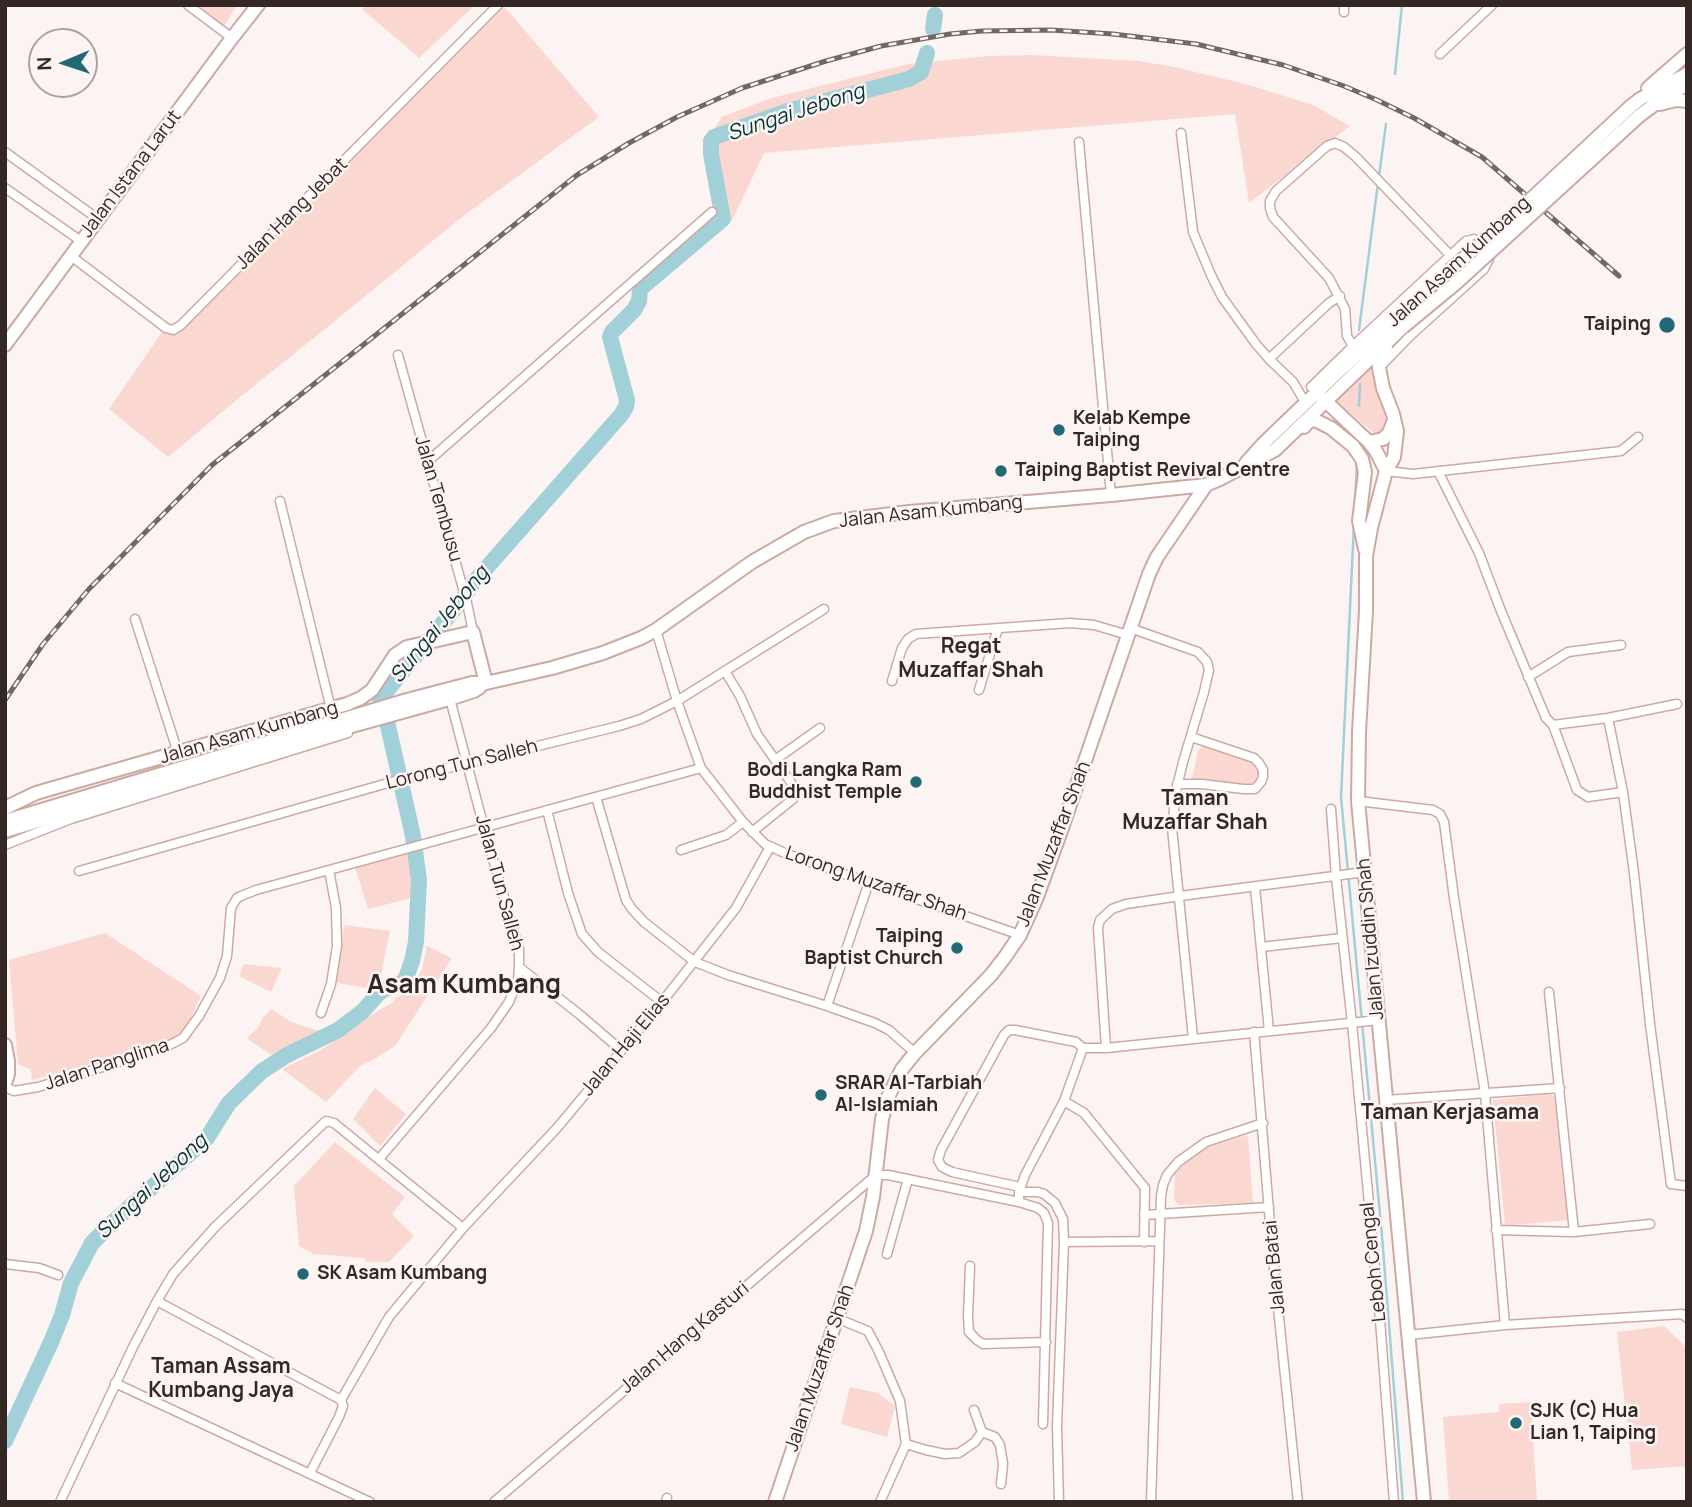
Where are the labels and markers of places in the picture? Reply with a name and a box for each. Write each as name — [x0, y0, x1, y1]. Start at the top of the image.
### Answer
place label: Taiping — [1584, 314, 1651, 336]
marker: Taiping — [1657, 315, 1677, 335]
place label: Kelab Kempe Taiping — [1073, 408, 1191, 452]
marker: Kelab Kempe Taiping — [1051, 422, 1067, 438]
place label: Taiping Baptist Revival Centre — [1015, 460, 1290, 482]
marker: Taiping Baptist Revival Centre — [993, 463, 1009, 479]
place label: Bodi Langka Ram Buddhist Temple — [747, 760, 902, 804]
marker: Bodi Langka Ram Buddhist Temple — [908, 774, 924, 790]
place label: Taiping Baptist Church — [804, 926, 943, 970]
marker: Taiping Baptist Church — [949, 940, 965, 956]
place label: SRAR Al-Tarbiah Al-Islamiah — [835, 1073, 982, 1117]
marker: SRAR Al-Tarbiah Al-Islamiah — [813, 1087, 829, 1103]
place label: SK Asam Kumbang — [317, 1263, 487, 1285]
marker: SK Asam Kumbang — [295, 1266, 311, 1282]
place label: SJK (C) Hua Lian 1, Taiping — [1530, 1401, 1656, 1445]
marker: SJK (C) Hua Lian 1, Taiping — [1508, 1415, 1524, 1431]

